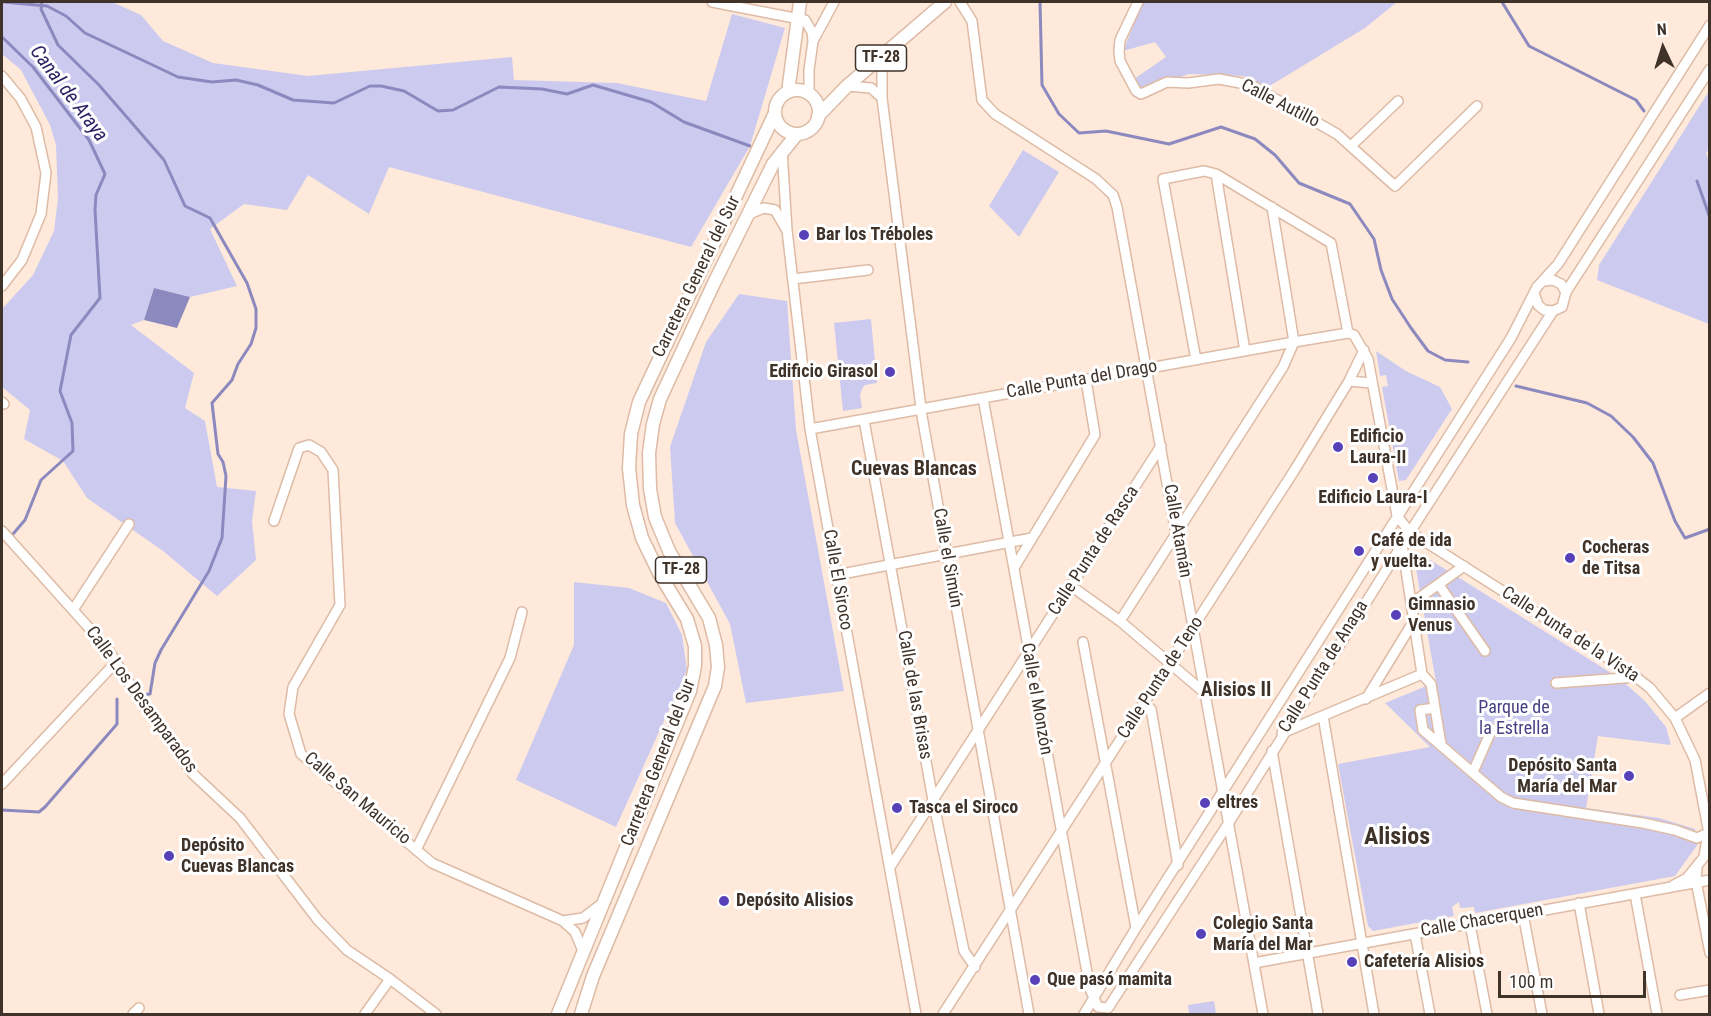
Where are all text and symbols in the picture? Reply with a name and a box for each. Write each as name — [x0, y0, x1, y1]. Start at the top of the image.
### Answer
north arrow — [1633, 18, 1693, 78]
text: N — [1656, 20, 1667, 39]
water label: Canal de Araya — [24, 41, 112, 147]
road number: TF-28 — [856, 45, 906, 71]
street label: Calle Autillo — [1237, 75, 1323, 133]
street label: Carretera General del Sur — [648, 193, 746, 361]
place label: Bar los Tréboles — [816, 224, 933, 246]
marker: Bar los Tréboles — [797, 228, 811, 242]
street label: Calle Punta del Drago — [1005, 356, 1159, 404]
place label: Edificio Girasol — [769, 361, 878, 383]
marker: Edificio Girasol — [883, 365, 897, 379]
place label: Edificio Laura-II — [1350, 426, 1406, 468]
marker: Edificio Laura-II — [1331, 440, 1345, 454]
district label: Cuevas Blancas — [851, 458, 977, 482]
marker: Edificio Laura-I — [1366, 471, 1380, 485]
street label: Calle Punta de Rasca — [1044, 482, 1144, 620]
street label: Calle Atamán — [1158, 482, 1196, 580]
place label: Edificio Laura-I — [1318, 487, 1428, 509]
street label: Calle el Simún — [928, 506, 966, 610]
street label: Calle El Siroco — [818, 528, 856, 632]
place label: Café de ida y vuelta. — [1371, 530, 1452, 572]
place label: Cocheras de Titsa — [1582, 537, 1649, 580]
marker: Café de ida y vuelta. — [1352, 544, 1366, 558]
marker: Cocheras de Titsa — [1563, 551, 1577, 565]
road number: TF-28 — [656, 557, 706, 583]
street label: Calle Punta de la Vista — [1497, 582, 1643, 688]
place label: Gimnasio Venus — [1408, 594, 1475, 636]
street label: Calle Punta de Anaga — [1275, 597, 1373, 737]
marker: Gimnasio Venus — [1389, 608, 1403, 622]
street label: Calle Punta de Teno — [1113, 613, 1209, 743]
street label: Calle Los Desamparados — [81, 622, 201, 778]
street label: Calle de las Brisas — [892, 629, 936, 761]
street label: Calle el Monzón — [1016, 641, 1056, 757]
street label: Carretera General del Sur — [617, 676, 701, 850]
district label: Alisios II — [1201, 679, 1271, 703]
park label: Parque de la Estrella — [1478, 697, 1550, 740]
street label: Calle San Mauricio — [299, 748, 415, 850]
place label: Depósito Santa María del Mar — [1508, 755, 1617, 798]
marker: Depósito Santa María del Mar — [1622, 769, 1636, 783]
place label: eltres — [1217, 792, 1258, 814]
marker: eltres — [1198, 796, 1212, 810]
place label: Tasca el Siroco — [909, 797, 1018, 819]
marker: Tasca el Siroco — [890, 801, 904, 815]
district label: Alisios — [1364, 824, 1430, 852]
place label: Depósito Cuevas Blancas — [181, 835, 294, 878]
marker: Depósito Cuevas Blancas — [162, 849, 176, 863]
place label: Depósito Alisios — [736, 890, 853, 912]
marker: Depósito Alisios — [717, 894, 731, 908]
street label: Calle Chacerquen — [1419, 900, 1545, 942]
place label: Colegio Santa María del Mar — [1213, 913, 1313, 956]
marker: Colegio Santa María del Mar — [1194, 927, 1208, 941]
place label: Cafetería Alisios — [1364, 951, 1484, 973]
marker: Cafetería Alisios — [1345, 955, 1359, 969]
scale bar — [1501, 959, 1650, 997]
place label: Que pasó mamita — [1047, 969, 1172, 991]
text: 100 m — [1509, 971, 1553, 992]
marker: Que pasó mamita — [1028, 973, 1042, 987]

